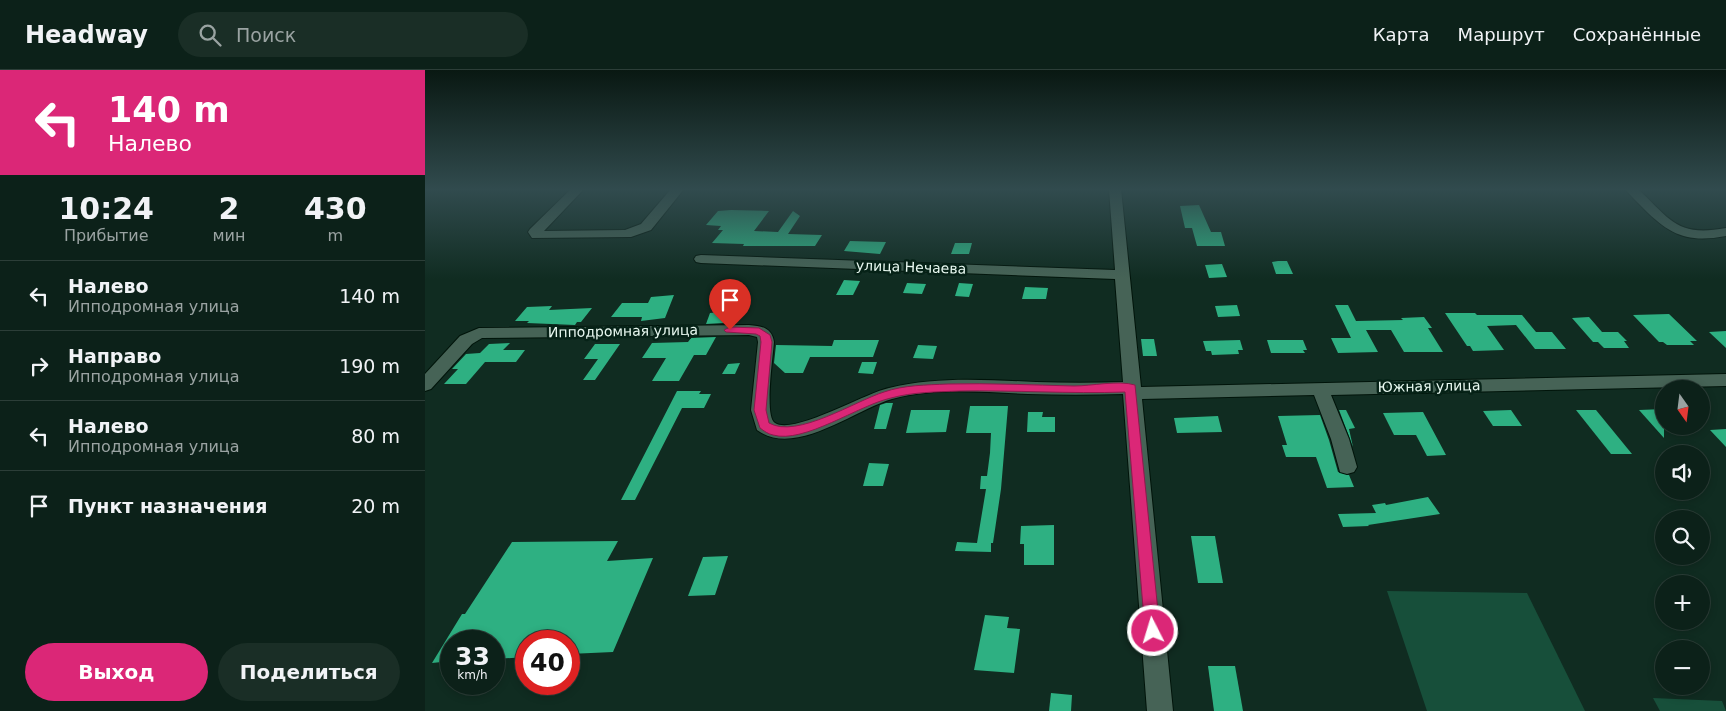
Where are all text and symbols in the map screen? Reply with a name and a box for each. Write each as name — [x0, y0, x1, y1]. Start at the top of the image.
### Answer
search box — [178, 12, 528, 57]
text: Headway — [25, 21, 148, 49]
icon: search — [196, 21, 224, 49]
text: Поиск — [236, 24, 296, 46]
text: Карта — [1373, 24, 1430, 45]
text: Маршрут — [1458, 24, 1545, 45]
text: Сохранённые — [1573, 24, 1701, 45]
icon: left — [25, 90, 90, 155]
text: 140 m — [108, 90, 230, 130]
text: Налево — [108, 131, 192, 156]
text: 10:24 — [58, 191, 154, 226]
text: 2 — [219, 191, 239, 226]
text: 430 — [304, 191, 367, 226]
text: Прибытие — [64, 226, 149, 245]
text: мин — [212, 226, 245, 245]
text: m — [327, 226, 343, 245]
street label: улица Нечаева — [856, 257, 966, 277]
text: Налево — [68, 275, 149, 297]
pin — [709, 279, 751, 330]
icon: left — [25, 282, 53, 310]
text: 140 m — [339, 285, 400, 307]
icon: arrive — [716, 286, 744, 314]
text: Ипподромная улица — [68, 297, 240, 316]
street label: Ипподромная улица — [548, 322, 698, 340]
text: Направо — [68, 345, 161, 367]
icon: right — [25, 352, 53, 380]
text: 190 m — [339, 355, 400, 377]
text: Ипподромная улица — [68, 367, 240, 386]
street label: Южная улица — [1377, 377, 1481, 395]
north arrow — [1655, 380, 1710, 435]
map controls — [1655, 380, 1710, 695]
text: Налево — [68, 415, 149, 437]
icon: left — [25, 422, 53, 450]
text: 80 m — [351, 425, 400, 447]
text: Ипподромная улица — [68, 437, 240, 456]
button: sound — [1655, 445, 1710, 500]
icon: arrive — [25, 492, 53, 520]
text: Пункт назначения — [68, 495, 267, 517]
text: 20 m — [351, 495, 400, 517]
button: search — [1655, 510, 1710, 565]
button: + — [1655, 575, 1710, 630]
position arrow — [1126, 604, 1178, 656]
speed limit sign: 40 — [515, 630, 580, 695]
button: − — [1655, 640, 1710, 695]
text: 33 — [455, 642, 490, 671]
button: Выход — [25, 643, 208, 701]
button: Поделиться — [218, 643, 400, 701]
text: km/h — [457, 668, 488, 682]

